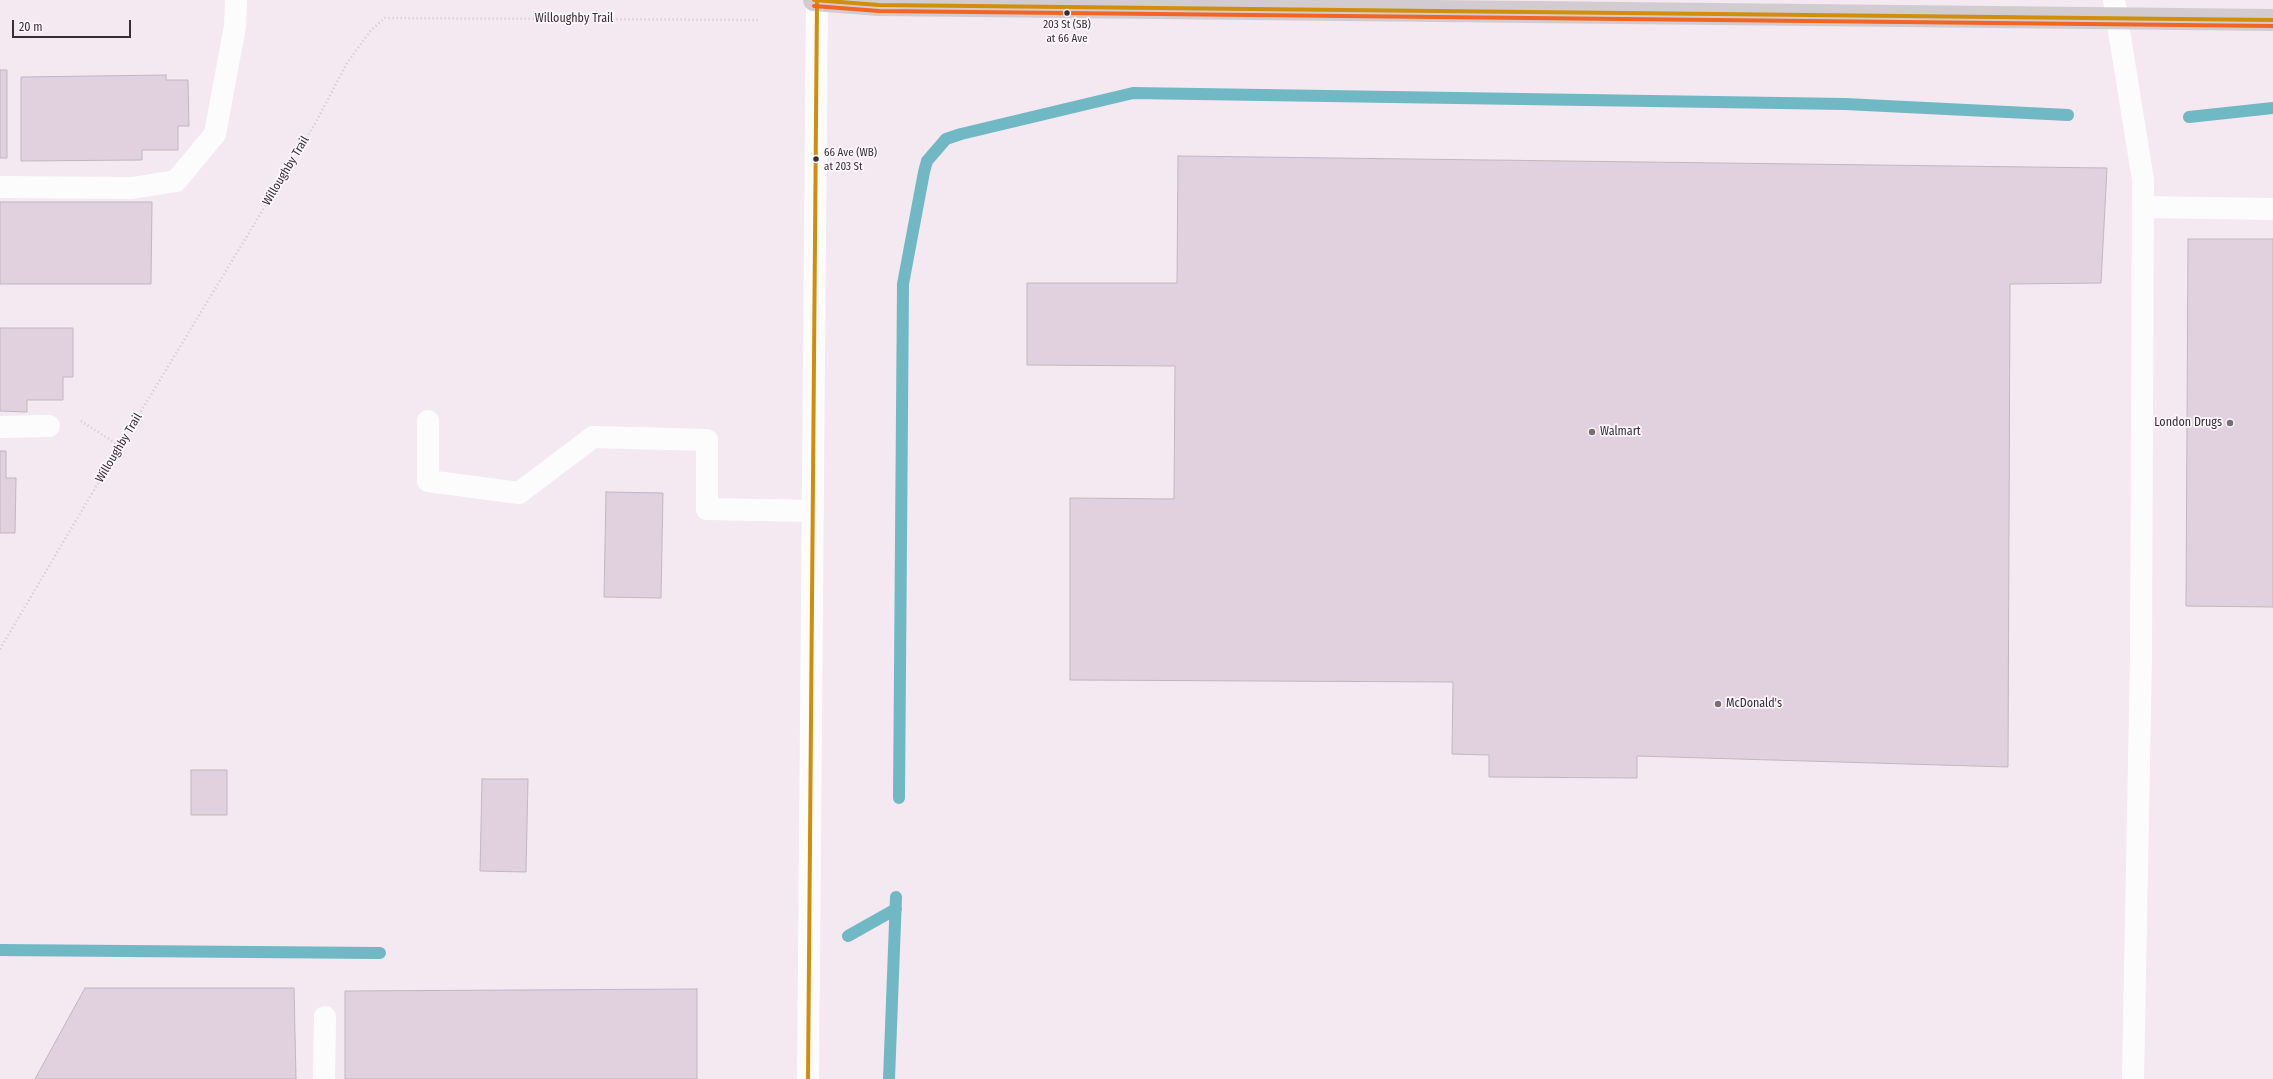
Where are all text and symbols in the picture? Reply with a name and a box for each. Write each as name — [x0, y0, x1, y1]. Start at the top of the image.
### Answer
marker: 203 St (SB) at 66 Ave — [1062, 8, 1072, 18]
scale bar — [14, 12, 133, 38]
street label: Willoughby Trail — [535, 12, 613, 26]
place label: 203 St (SB) at 66 Ave — [1043, 18, 1091, 44]
text: 20 m — [19, 20, 43, 34]
street label: Willoughby Trail — [260, 134, 312, 208]
place label: 66 Ave (WB) at 203 St — [824, 146, 877, 172]
marker: 66 Ave (WB) at 203 St — [811, 154, 821, 164]
street label: Willoughby Trail — [93, 411, 145, 485]
place label: London Drugs — [2154, 416, 2222, 430]
marker: London Drugs — [2225, 418, 2235, 428]
place label: Walmart — [1600, 425, 1641, 439]
marker: Walmart — [1587, 427, 1597, 437]
place label: McDonald's — [1726, 697, 1782, 711]
marker: McDonald's — [1713, 699, 1723, 709]

